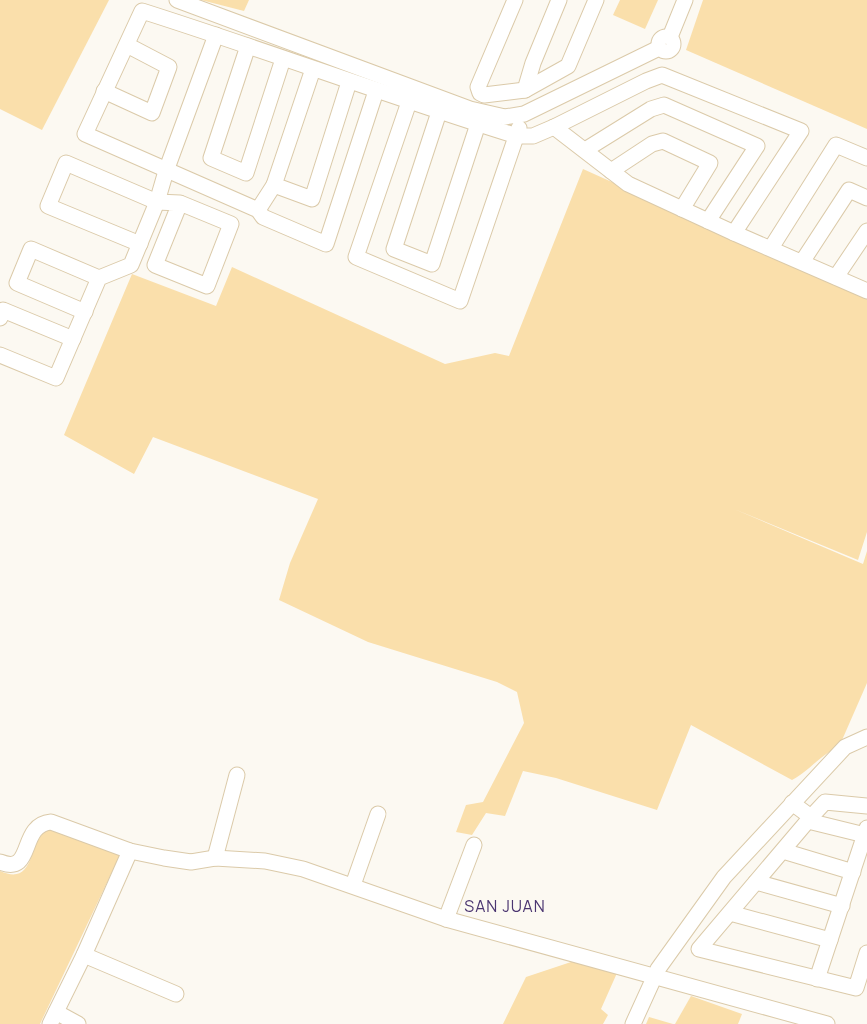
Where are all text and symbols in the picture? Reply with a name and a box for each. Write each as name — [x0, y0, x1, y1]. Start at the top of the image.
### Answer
district label: SAN JUAN — [464, 895, 546, 917]

